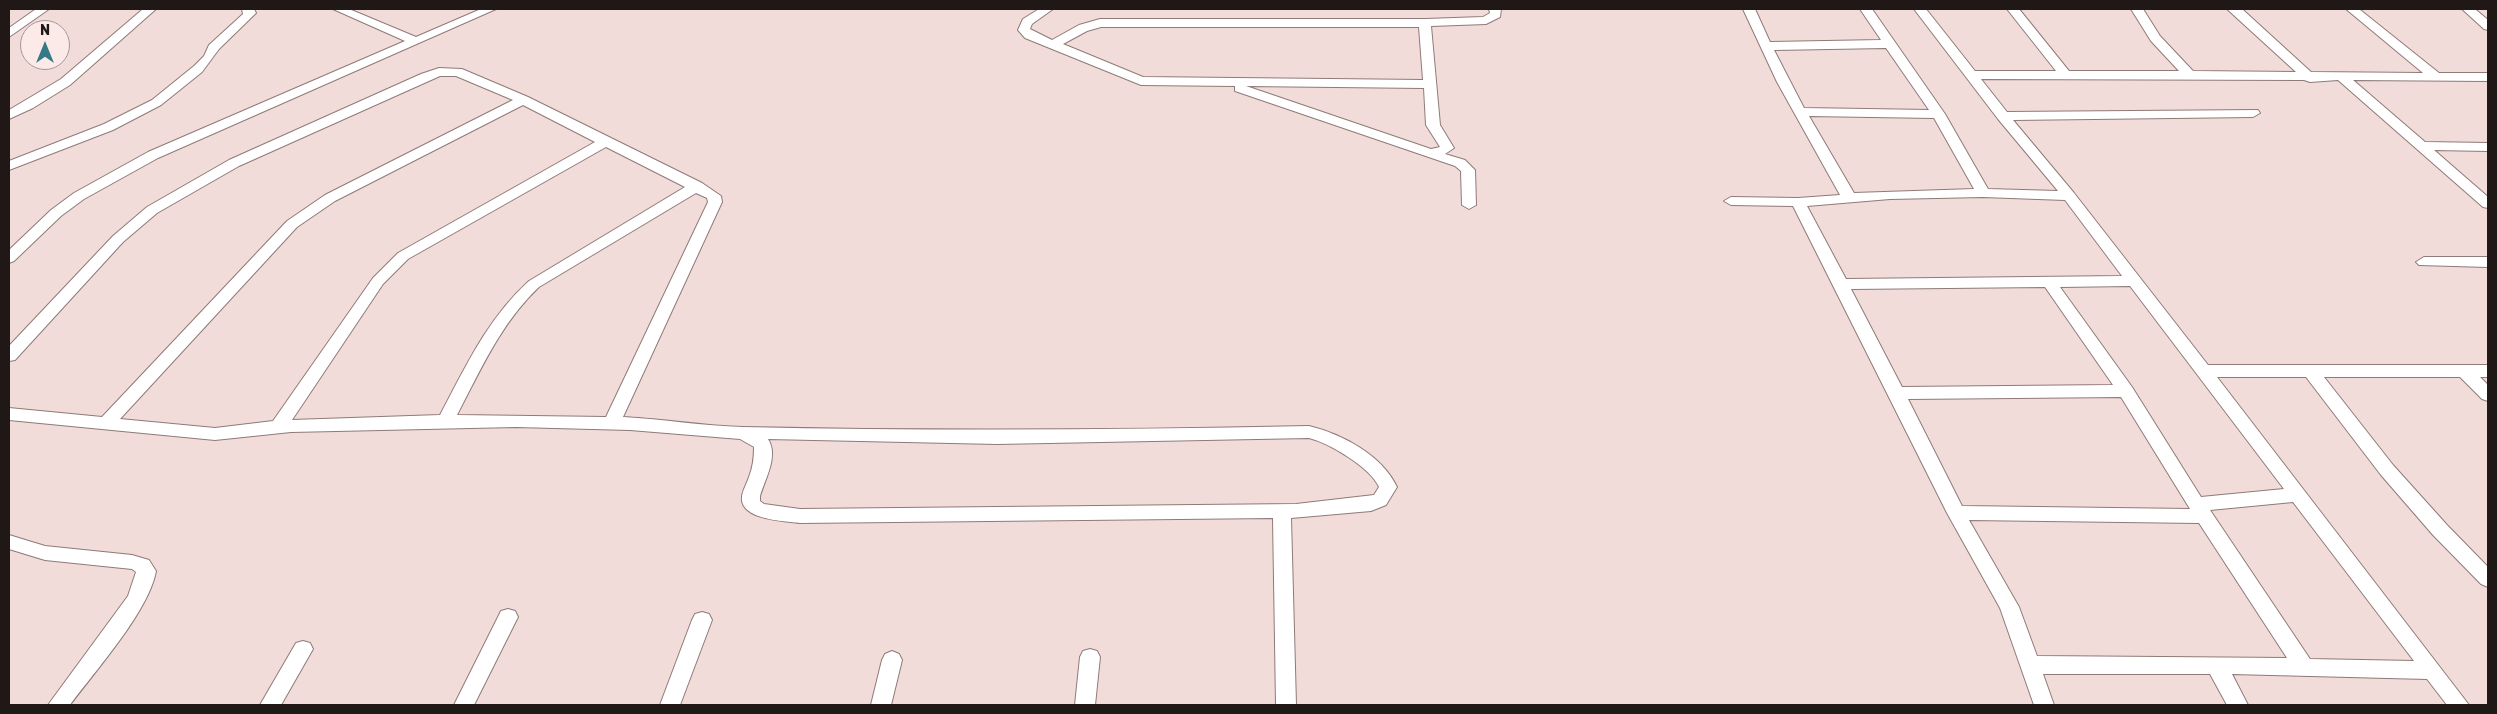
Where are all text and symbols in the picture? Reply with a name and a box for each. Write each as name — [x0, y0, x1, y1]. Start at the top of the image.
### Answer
north arrow — [20, 20, 70, 70]
text: N — [40, 22, 50, 39]

